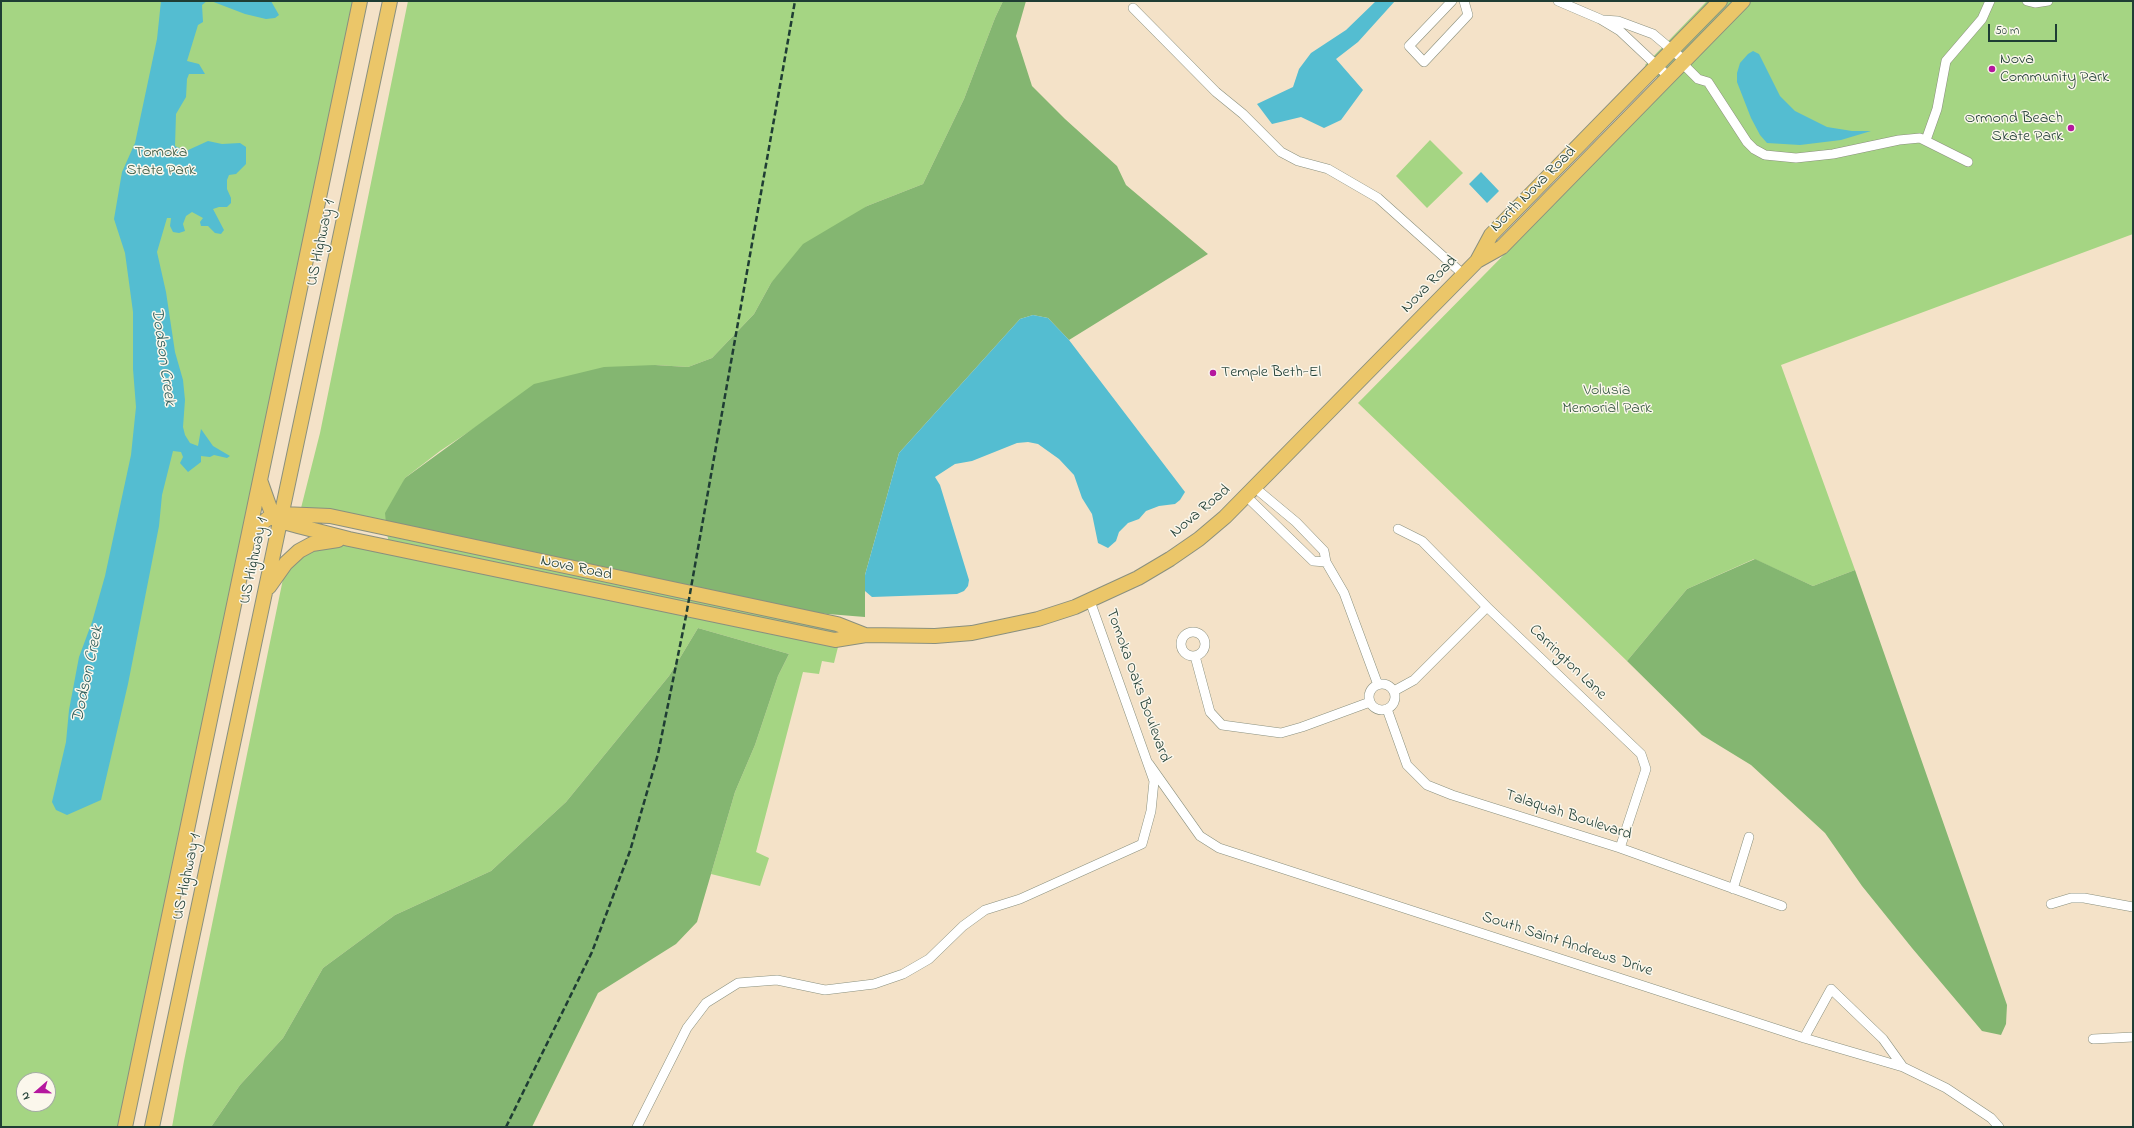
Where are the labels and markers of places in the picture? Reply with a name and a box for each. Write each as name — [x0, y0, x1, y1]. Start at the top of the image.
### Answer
place label: Nova Community Park — [2000, 50, 2109, 88]
marker: Nova Community Park — [1987, 64, 1997, 74]
place label: Ormond Beach Skate Park — [1965, 109, 2063, 147]
marker: Ormond Beach Skate Park — [2066, 123, 2076, 133]
place label: Temple Beth-El — [1221, 363, 1321, 383]
marker: Temple Beth-El — [1208, 368, 1218, 378]

